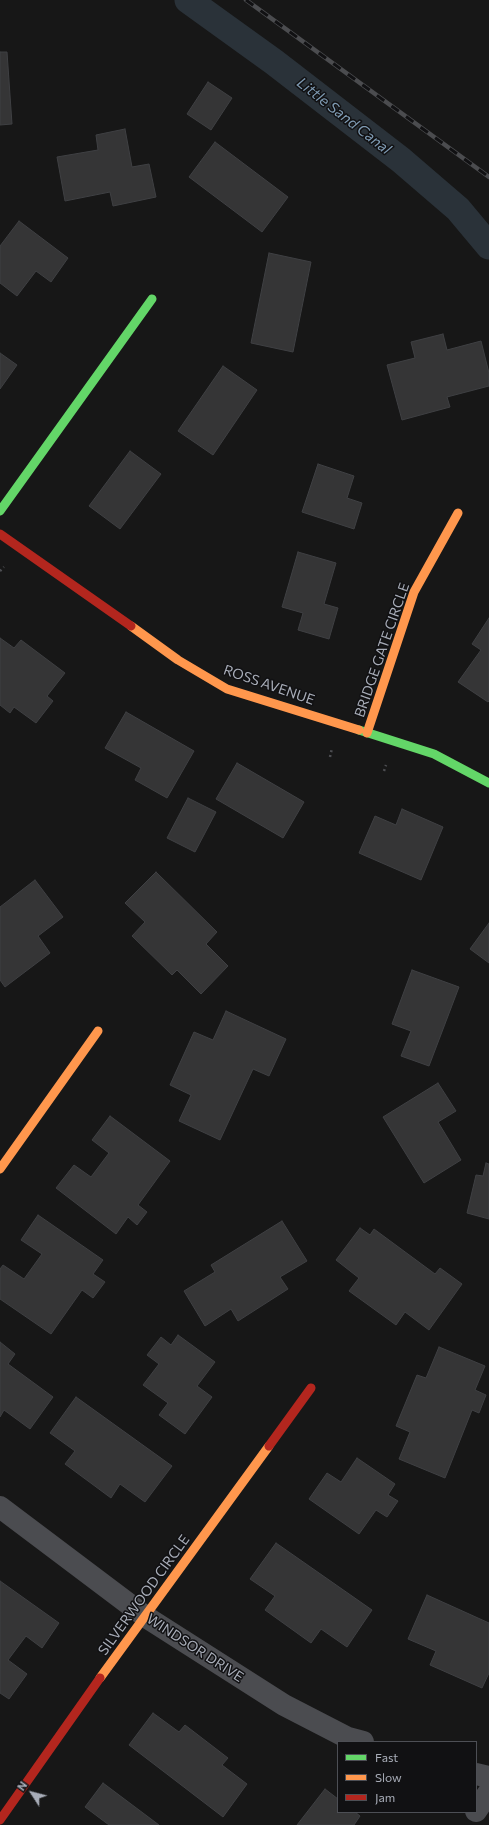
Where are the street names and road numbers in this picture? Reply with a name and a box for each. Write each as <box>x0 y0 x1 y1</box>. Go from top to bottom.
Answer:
street label: BRIDGE GATE CIRCLE <box>351 581 413 719</box>
street label: ROSS AVENUE <box>221 662 317 708</box>
street label: SILVERWOOD CIRCLE <box>95 1532 193 1658</box>
street label: WINDSOR DRIVE <box>143 1610 247 1686</box>

